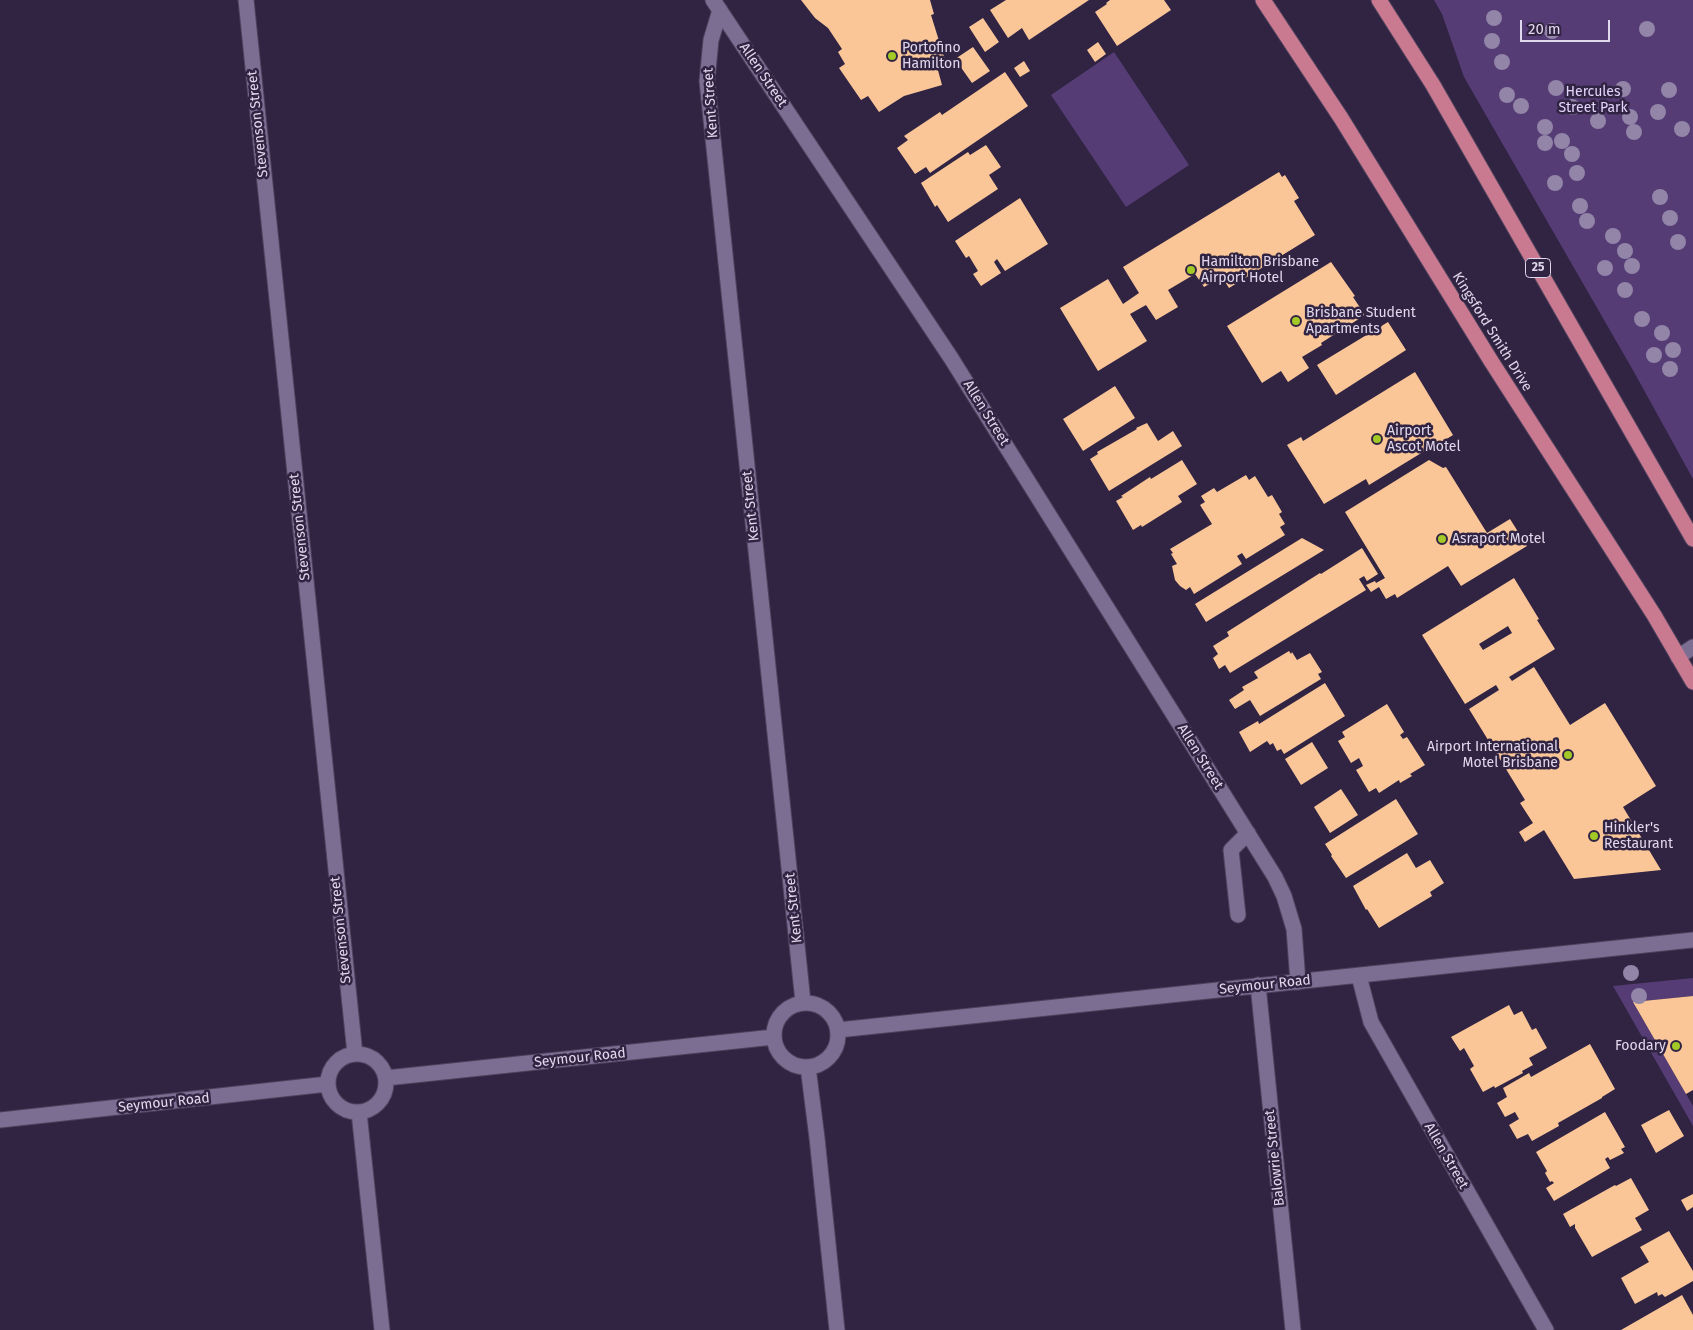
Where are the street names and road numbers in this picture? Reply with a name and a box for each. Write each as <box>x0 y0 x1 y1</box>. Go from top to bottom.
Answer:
street label: Allen Street <box>735 40 791 110</box>
street label: Kent Street <box>700 67 722 139</box>
street label: Stevenson Street <box>244 70 272 178</box>
road number: 25 <box>1526 258 1550 278</box>
street label: Kingsford Smith Drive <box>1449 269 1535 395</box>
street label: Allen Street <box>959 377 1013 449</box>
street label: Kent Street <box>739 470 763 542</box>
street label: Stevenson Street <box>286 473 314 581</box>
street label: Allen Street <box>1173 721 1227 793</box>
street label: Kent Street <box>782 872 806 944</box>
street label: Stevenson Street <box>327 876 355 984</box>
street label: Seymour Road <box>1218 972 1312 998</box>
street label: Seymour Road <box>533 1045 627 1071</box>
street label: Seymour Road <box>117 1090 211 1116</box>
street label: Balowrie Street <box>1262 1109 1288 1207</box>
street label: Allen Street <box>1420 1120 1472 1192</box>

